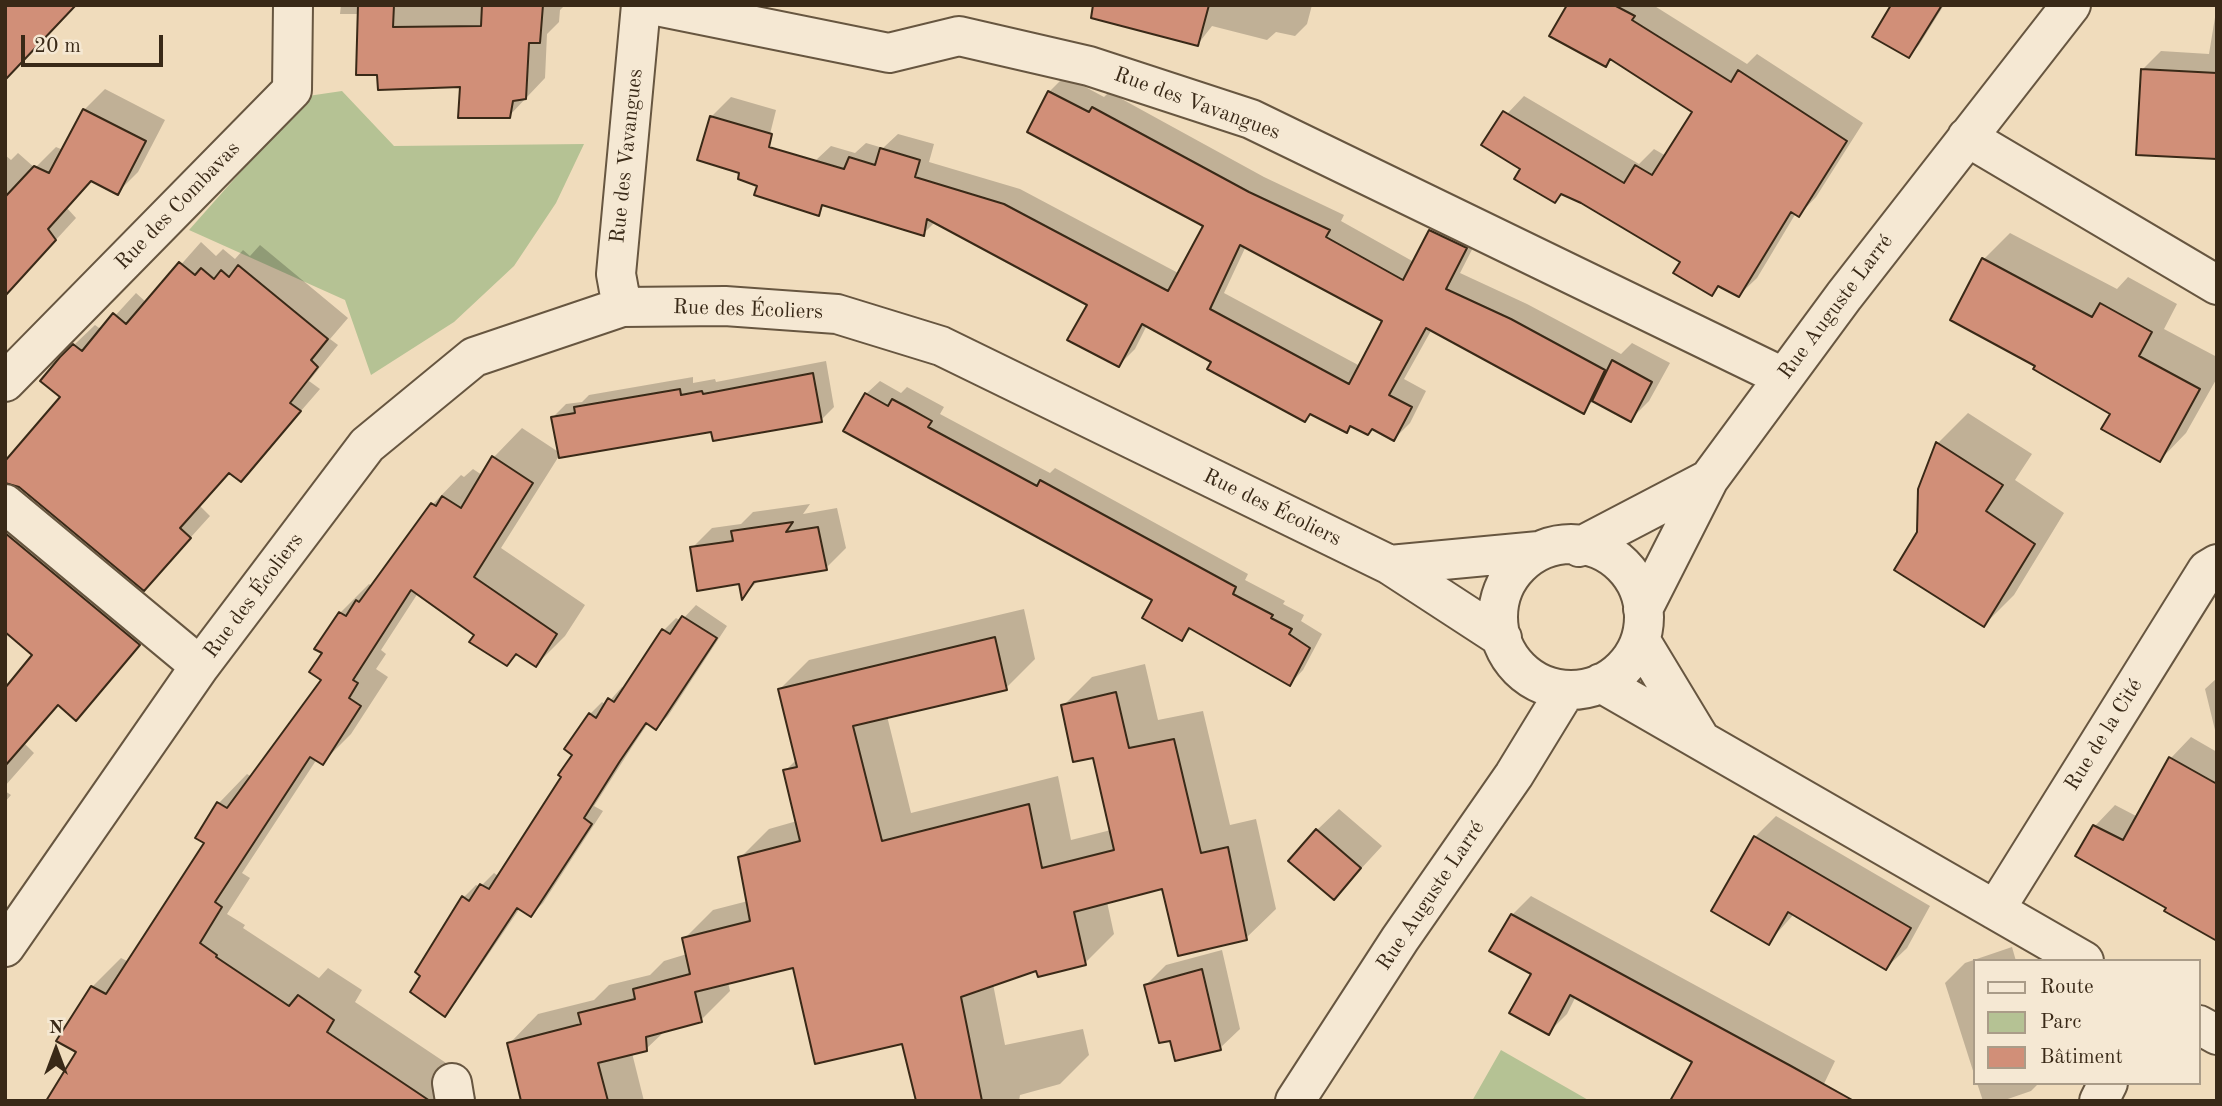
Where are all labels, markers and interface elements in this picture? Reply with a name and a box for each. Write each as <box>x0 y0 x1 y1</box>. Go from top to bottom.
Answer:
scale bar <box>24 21 166 65</box>
text: 20 m <box>34 36 81 57</box>
street label: Rue des Vavangues <box>1110 62 1284 146</box>
street label: Rue des Vavangues <box>605 68 649 244</box>
street label: Rue des Combavas <box>110 136 246 276</box>
street label: Rue Auguste Larré <box>1773 230 1899 384</box>
street label: Rue des Écoliers <box>673 295 823 325</box>
street label: Rue des Écoliers <box>1199 464 1345 552</box>
street label: Rue des Écoliers <box>199 528 309 664</box>
street label: Rue de la Cité <box>2060 674 2148 796</box>
street label: Rue Auguste Larré <box>1372 816 1490 976</box>
legend <box>1974 959 2201 1085</box>
text: Route <box>2040 977 2094 998</box>
text: Parc <box>2040 1012 2082 1033</box>
north arrow <box>21 1015 91 1085</box>
text: N <box>49 1019 63 1038</box>
text: Bâtiment <box>2040 1047 2123 1068</box>

